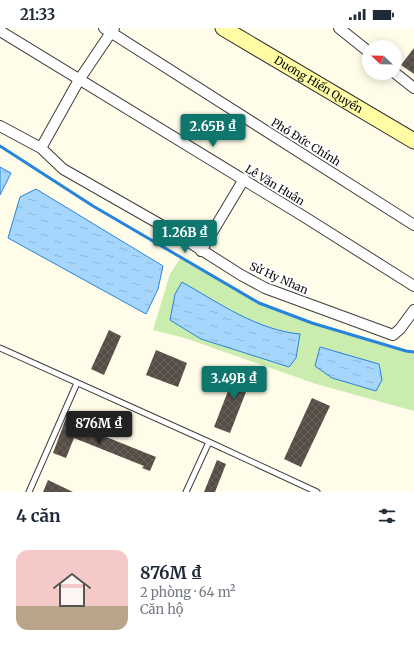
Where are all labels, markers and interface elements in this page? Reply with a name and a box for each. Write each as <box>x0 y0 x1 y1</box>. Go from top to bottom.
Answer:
text: 21:33 <box>20 5 55 24</box>
north arrow <box>362 40 402 80</box>
map controls <box>362 40 402 80</box>
street label: Duơng Hiến Quyền <box>272 53 366 116</box>
pin: 2.65B ₫ <box>176 114 250 148</box>
street label: Phó Đức Chính <box>269 115 344 169</box>
text: 2.65B ₫ <box>190 118 236 135</box>
street label: Lê Văn Huân <box>243 162 308 209</box>
pin: 1.26B ₫ <box>148 220 222 254</box>
text: 1.26B ₫ <box>162 224 208 241</box>
street label: Sử Hy Nhan <box>248 259 311 297</box>
pin: 3.49B ₫ <box>197 366 271 400</box>
text: 3.49B ₫ <box>211 370 257 387</box>
pin: 876M ₫ <box>66 411 132 445</box>
text: 876M ₫ <box>75 415 123 432</box>
text: 4 căn <box>16 505 60 527</box>
icon: filters <box>376 505 398 527</box>
text: 876M ₫ <box>140 562 202 584</box>
icon: home <box>48 566 96 614</box>
text: 2 phòng · 64 m² <box>140 584 236 601</box>
text: Căn hộ <box>140 601 183 618</box>

